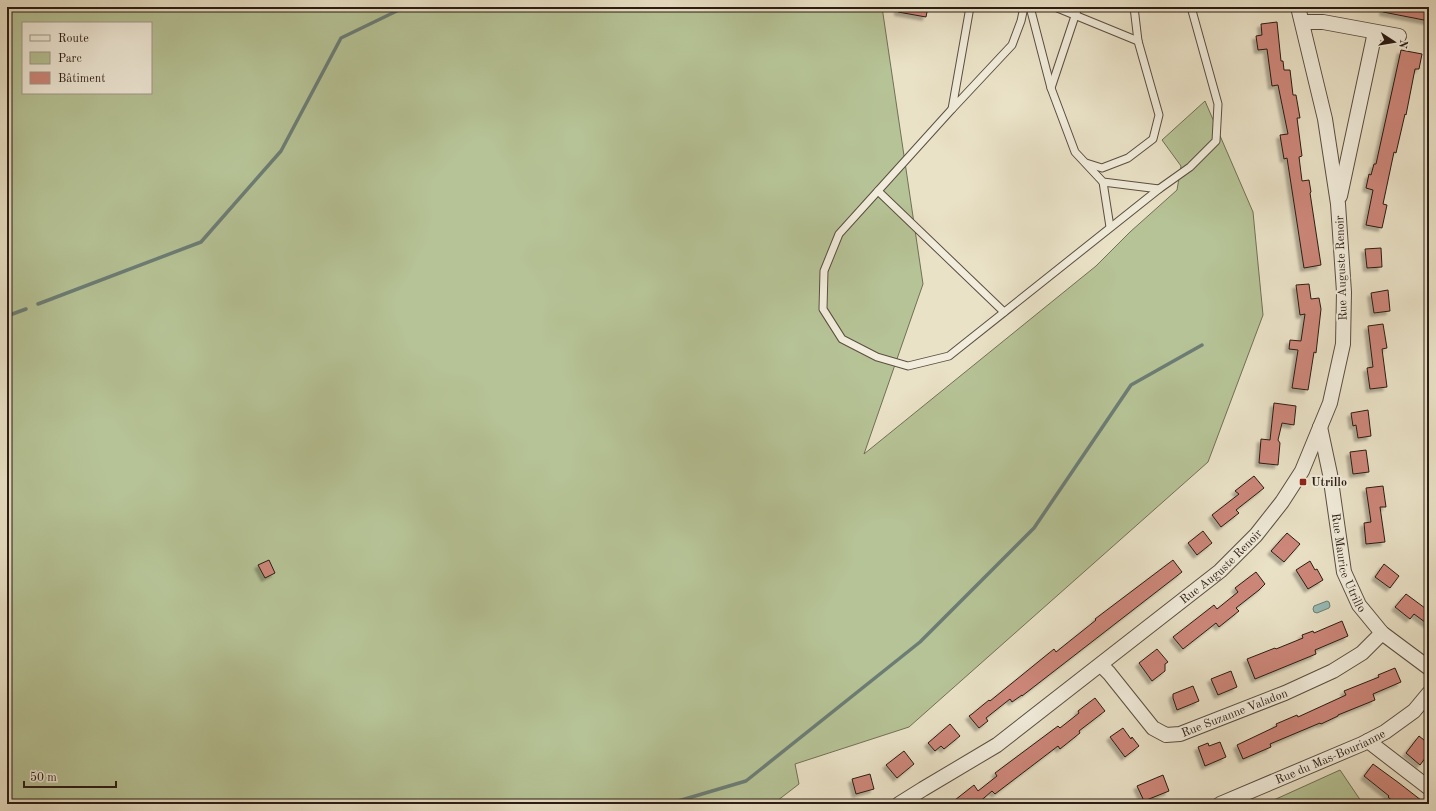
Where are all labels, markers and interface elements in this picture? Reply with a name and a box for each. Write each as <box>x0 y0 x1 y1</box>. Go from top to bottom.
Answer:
legend <box>22 22 152 94</box>
north arrow <box>1374 22 1414 62</box>
text: Route <box>58 33 89 45</box>
text: N <box>1396 39 1409 50</box>
text: Parc <box>58 53 82 65</box>
text: Bâtiment <box>58 73 105 85</box>
street label: Rue Auguste Renoir <box>1334 215 1350 321</box>
marker: Utrillo <box>1298 477 1308 487</box>
place label: Utrillo <box>1311 477 1347 489</box>
street label: Rue Maurice Utrillo <box>1329 512 1367 615</box>
street label: Rue Auguste Renoir <box>1178 527 1265 607</box>
street label: Rue Suzanne Valadon <box>1180 687 1290 740</box>
street label: Rue du Mas-Bourianne <box>1274 728 1388 787</box>
scale bar <box>24 763 116 789</box>
text: 50 m <box>30 771 57 784</box>

